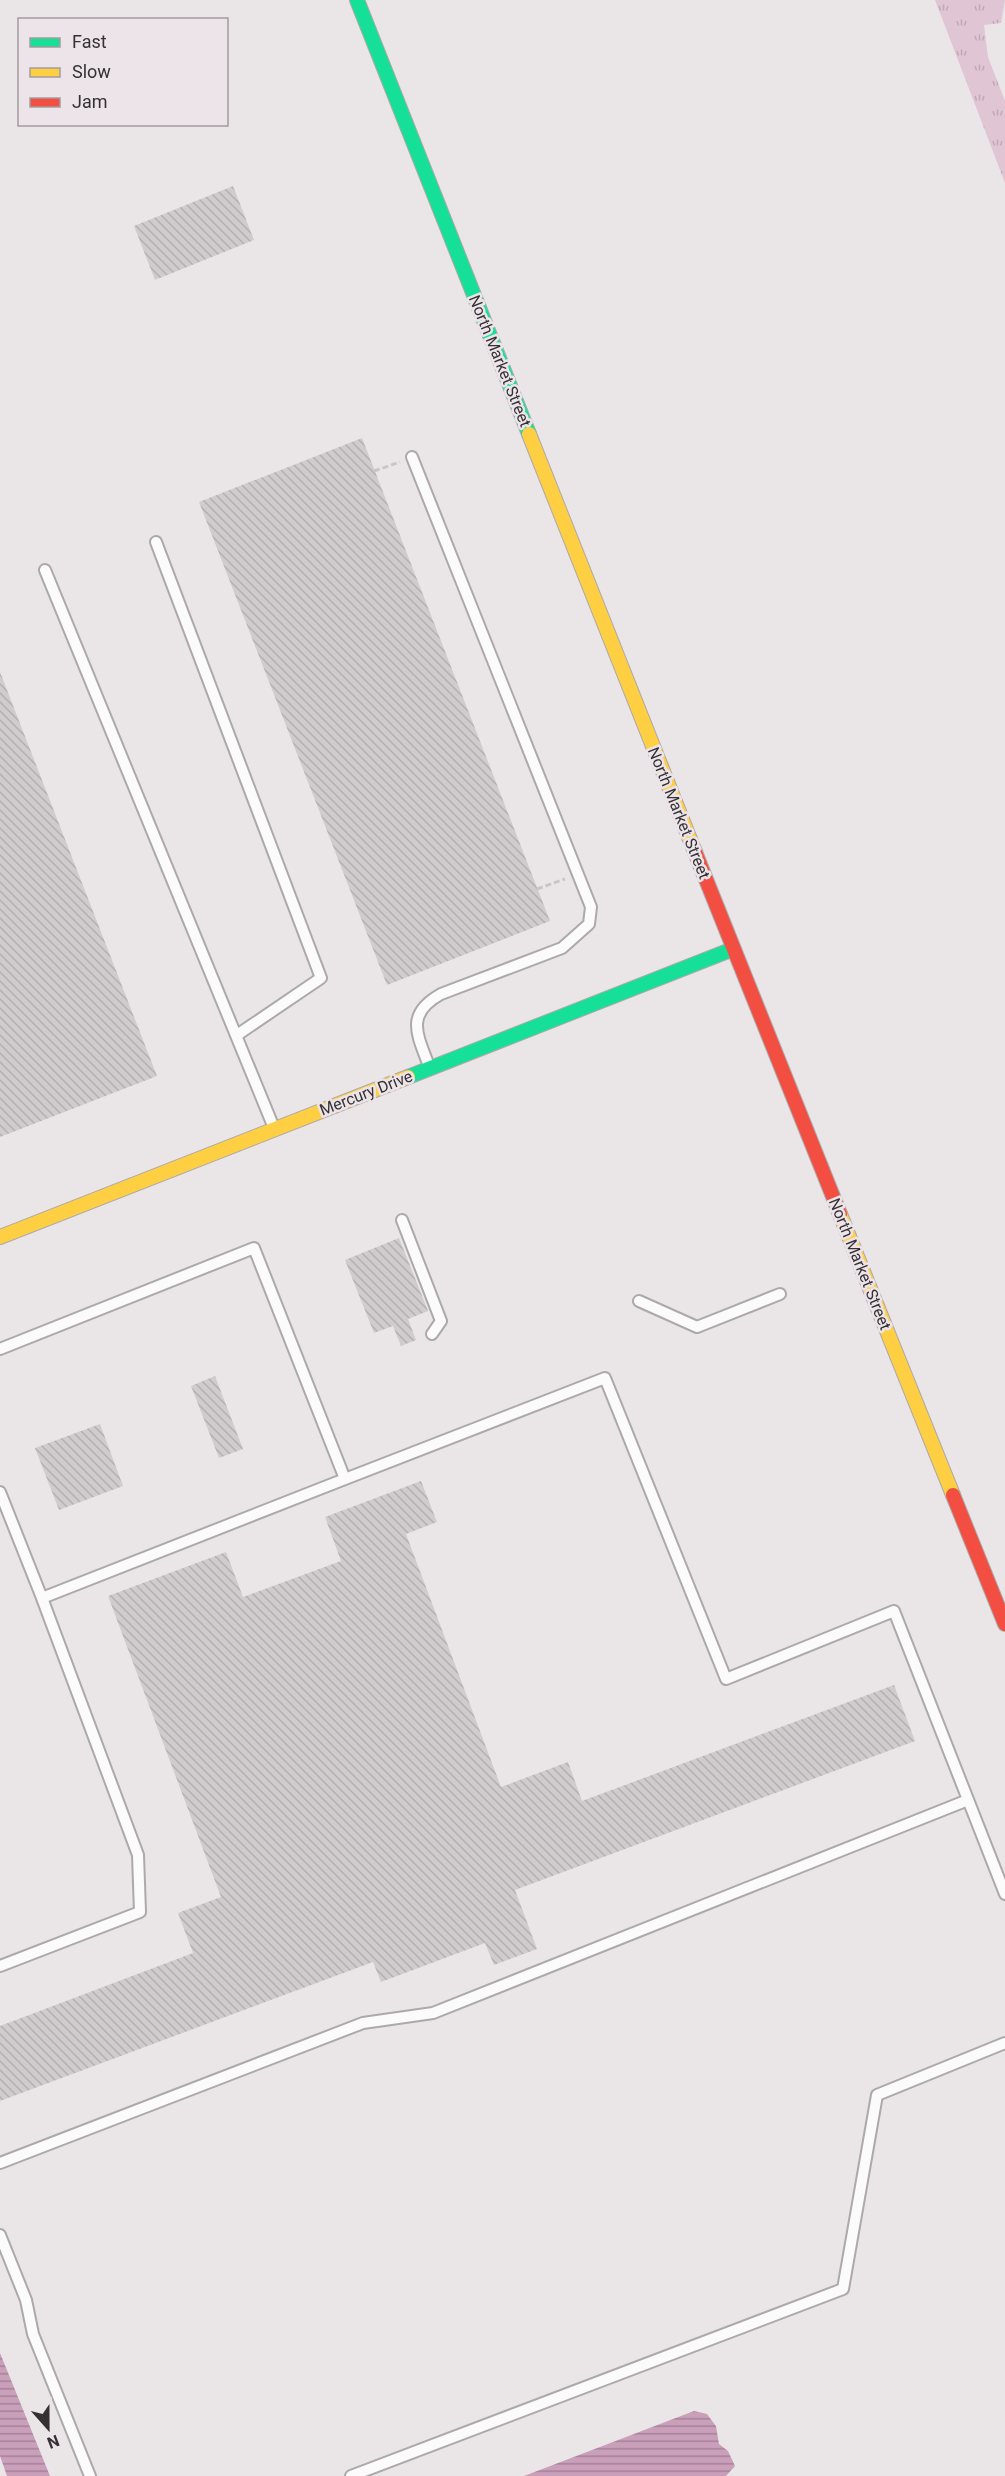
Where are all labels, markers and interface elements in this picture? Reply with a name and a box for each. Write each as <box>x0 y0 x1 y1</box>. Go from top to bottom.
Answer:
legend <box>18 18 228 126</box>
text: Fast <box>72 31 107 52</box>
text: Slow <box>72 61 111 82</box>
text: Jam <box>72 91 108 112</box>
street label: North Market Street <box>465 292 535 430</box>
street label: North Market Street <box>644 744 714 882</box>
street label: Mercury Drive <box>317 1067 415 1119</box>
street label: North Market Street <box>825 1195 895 1333</box>
north arrow <box>18 2398 78 2458</box>
text: N <box>45 2431 62 2452</box>

